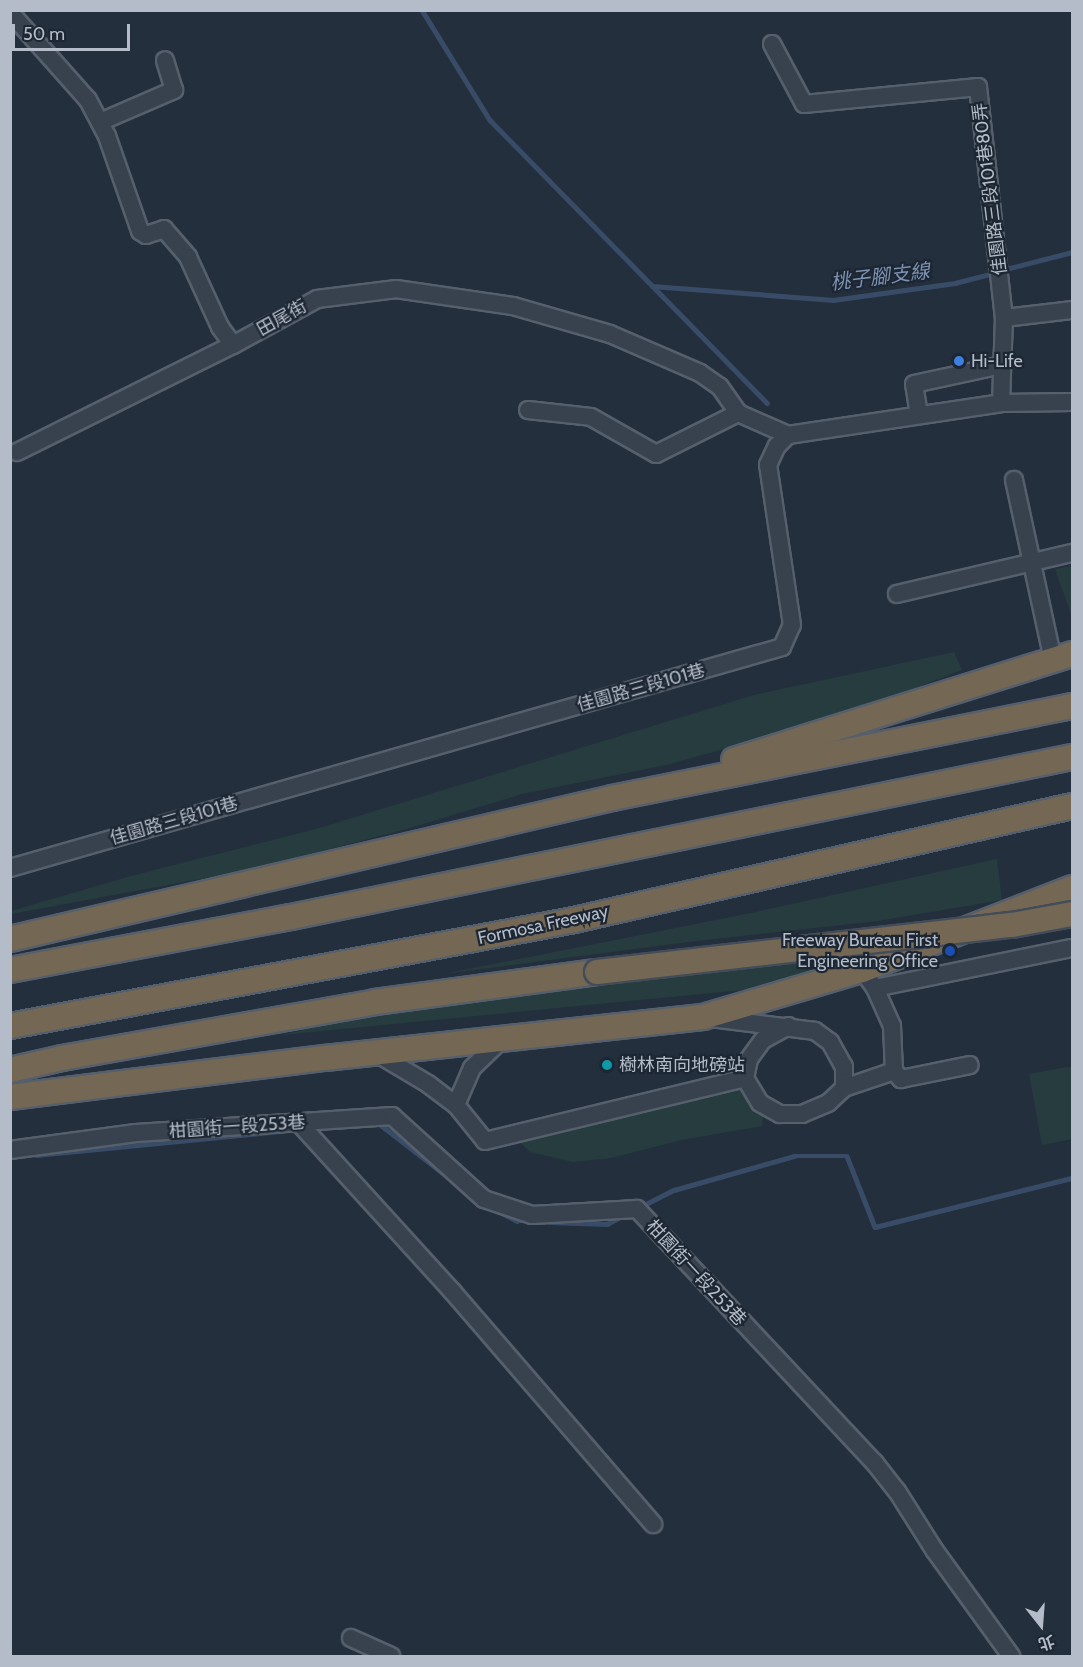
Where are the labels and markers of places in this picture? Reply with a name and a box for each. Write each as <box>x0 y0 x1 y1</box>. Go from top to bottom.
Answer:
place label: Hi-Life <box>971 350 1023 372</box>
marker: Hi-Life <box>952 354 966 368</box>
place label: Freeway Bureau First Engineering Office <box>782 930 938 972</box>
marker: Freeway Bureau First Engineering Office <box>943 944 957 958</box>
place label: 樹林南向地磅站 <box>619 1054 745 1076</box>
marker: 樹林南向地磅站 <box>600 1058 614 1072</box>

